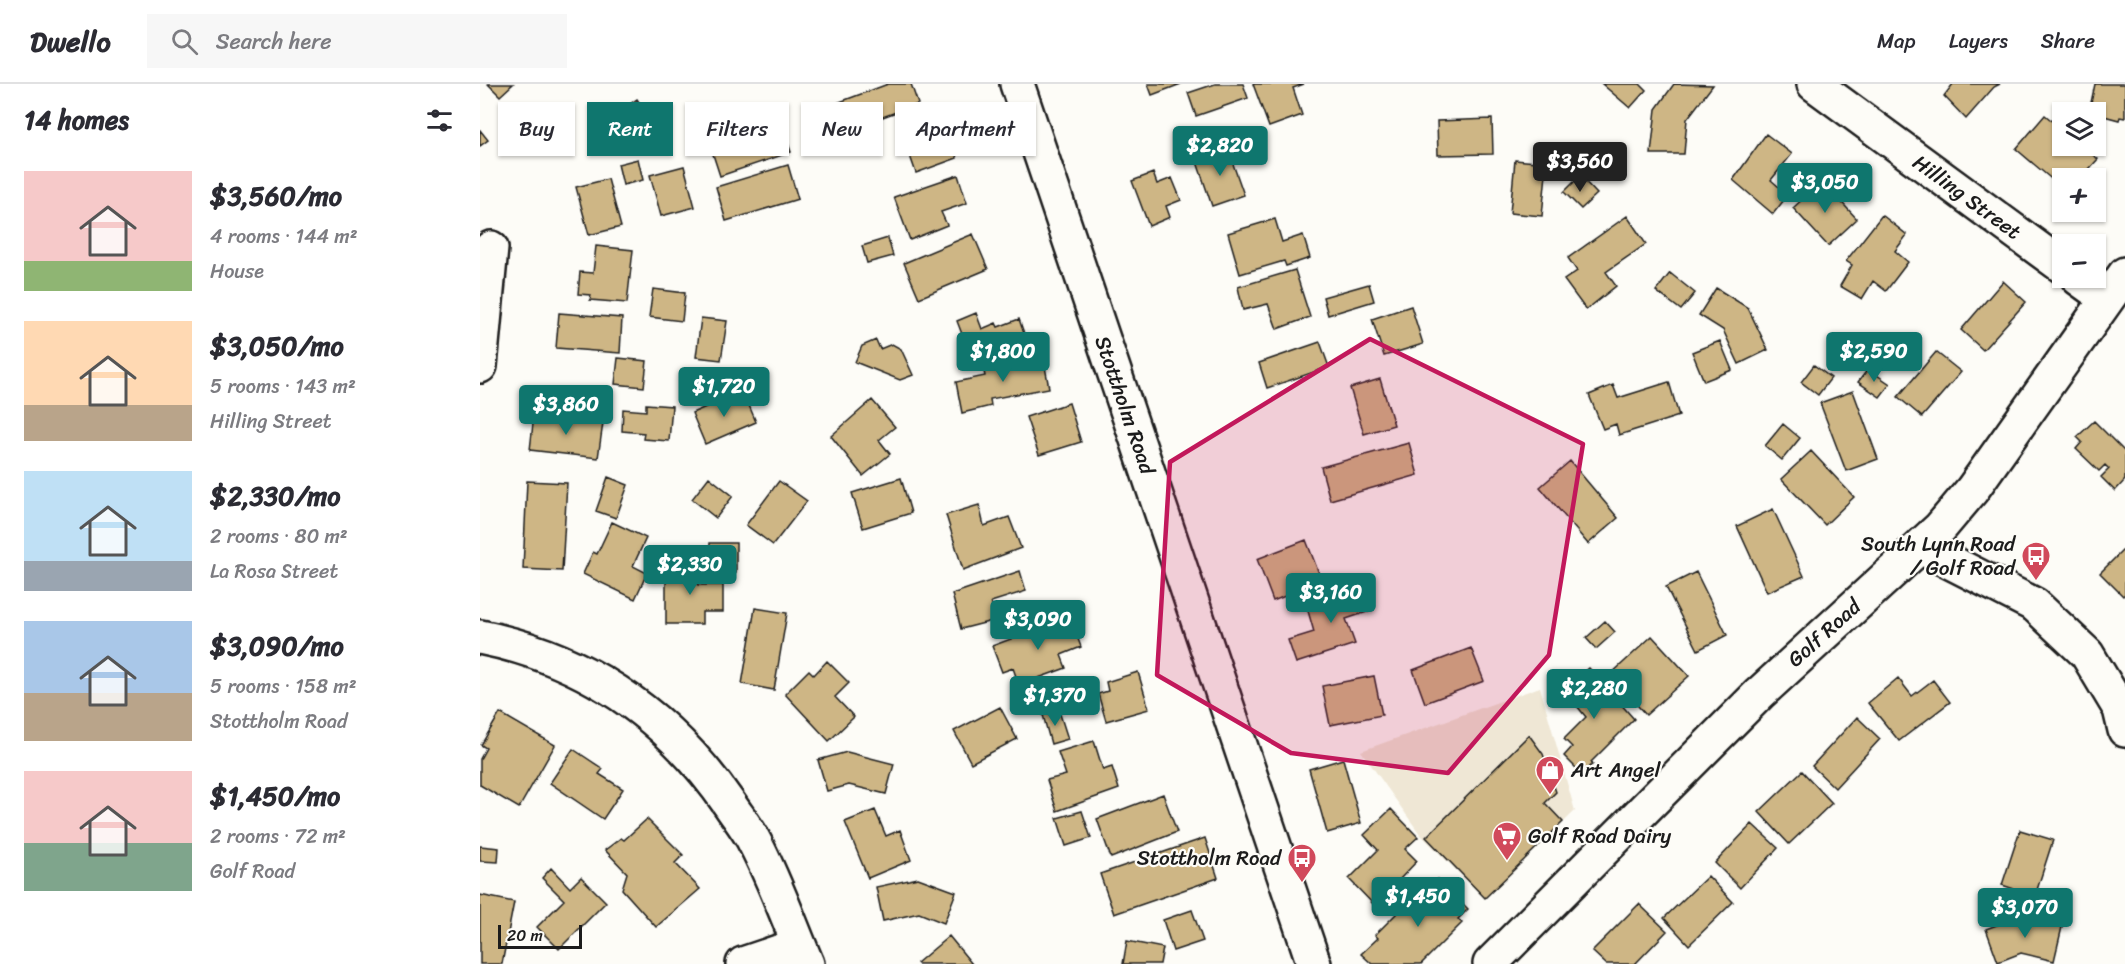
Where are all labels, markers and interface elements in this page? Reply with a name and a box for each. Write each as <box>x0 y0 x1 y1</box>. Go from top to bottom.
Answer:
search box <box>147 14 567 68</box>
text: Dwello <box>30 17 111 66</box>
text: Search here <box>216 22 332 61</box>
text: Map <box>1877 22 1916 60</box>
text: Layers <box>1949 22 2008 60</box>
text: Share <box>2041 22 2095 60</box>
icon: search <box>168 25 201 58</box>
text: 14 homes <box>24 97 129 143</box>
chip: Buy <box>498 102 575 156</box>
chip: Rent <box>587 102 673 156</box>
chip: Filters <box>685 102 789 156</box>
chip: New <box>801 102 883 156</box>
chip: Apartment <box>895 102 1036 156</box>
map controls <box>2052 102 2106 288</box>
button: layers <box>2052 102 2106 156</box>
icon: filters <box>423 104 456 137</box>
pin: $2,820 <box>1171 126 1269 177</box>
text: $2,820 <box>1187 128 1253 163</box>
pin: $3,560 <box>1531 142 1629 193</box>
text: $3,560 <box>1547 144 1613 179</box>
street label: Hilling Street <box>1904 144 2030 250</box>
pin: $3,050 <box>1776 163 1874 214</box>
text: $3,050 <box>1791 165 1859 200</box>
button: + <box>2052 168 2106 222</box>
text: $3,560/mo <box>210 173 342 219</box>
icon: home <box>72 195 144 267</box>
text: 4 rooms · 144 m² <box>210 219 358 254</box>
button: − <box>2052 234 2106 288</box>
text: House <box>210 254 264 289</box>
text: $3,050/mo <box>210 323 344 369</box>
street label: Stottholm Road <box>1084 331 1167 481</box>
pin: $1,800 <box>954 332 1052 383</box>
pin: $2,590 <box>1825 332 1923 383</box>
text: $1,800 <box>971 334 1035 369</box>
text: $2,590 <box>1840 334 1908 369</box>
icon: home <box>72 345 144 417</box>
pin: $1,720 <box>675 367 773 418</box>
text: 5 rooms · 143 m² <box>210 369 356 404</box>
text: $1,720 <box>692 369 756 404</box>
pin: $3,860 <box>517 385 615 436</box>
text: $3,860 <box>533 387 599 422</box>
text: Hilling Street <box>210 404 332 439</box>
text: $2,330/mo <box>210 473 341 519</box>
icon: home <box>72 495 144 567</box>
text: 2 rooms · 80 m² <box>210 519 348 554</box>
place label: South Lynn Road / Golf Road <box>1861 525 2017 587</box>
bus stop icon: South Lynn Road / Golf Road <box>2020 540 2052 582</box>
pin: $2,330 <box>641 545 739 596</box>
text: $2,330 <box>658 547 722 582</box>
text: La Rosa Street <box>210 554 338 589</box>
pin: $3,160 <box>1282 573 1380 624</box>
text: $3,160 <box>1300 575 1362 610</box>
street label: Golf Road <box>1778 588 1871 677</box>
pin: $3,090 <box>989 600 1087 651</box>
text: $3,090 <box>1004 602 1072 637</box>
text: $3,090/mo <box>210 623 344 669</box>
icon: home <box>72 645 144 717</box>
text: 5 rooms · 158 m² <box>210 669 357 704</box>
pin: $2,280 <box>1545 669 1643 720</box>
text: $2,280 <box>1561 671 1627 706</box>
pin: $1,370 <box>1006 676 1104 727</box>
text: $1,370 <box>1024 678 1086 713</box>
text: Stottholm Road <box>210 704 348 739</box>
place label: Art Angel <box>1570 751 1661 789</box>
shop icon: Art Angel <box>1534 754 1566 796</box>
text: $1,450/mo <box>210 773 340 819</box>
icon: home <box>72 795 144 867</box>
place label: Golf Road Dairy <box>1528 817 1671 855</box>
text: 2 rooms · 72 m² <box>210 819 346 854</box>
supermarket icon: Golf Road Dairy <box>1491 820 1523 862</box>
place label: Stottholm Road <box>1137 839 1283 877</box>
bus stop icon: Stottholm Road <box>1286 842 1318 884</box>
text: Golf Road <box>210 854 295 889</box>
pin: $1,450 <box>1369 877 1467 928</box>
text: $1,450 <box>1386 879 1450 914</box>
pin: $3,070 <box>1976 888 2074 939</box>
text: $3,070 <box>1992 890 2058 925</box>
text: 20 m <box>507 921 543 950</box>
scale bar <box>498 922 582 950</box>

